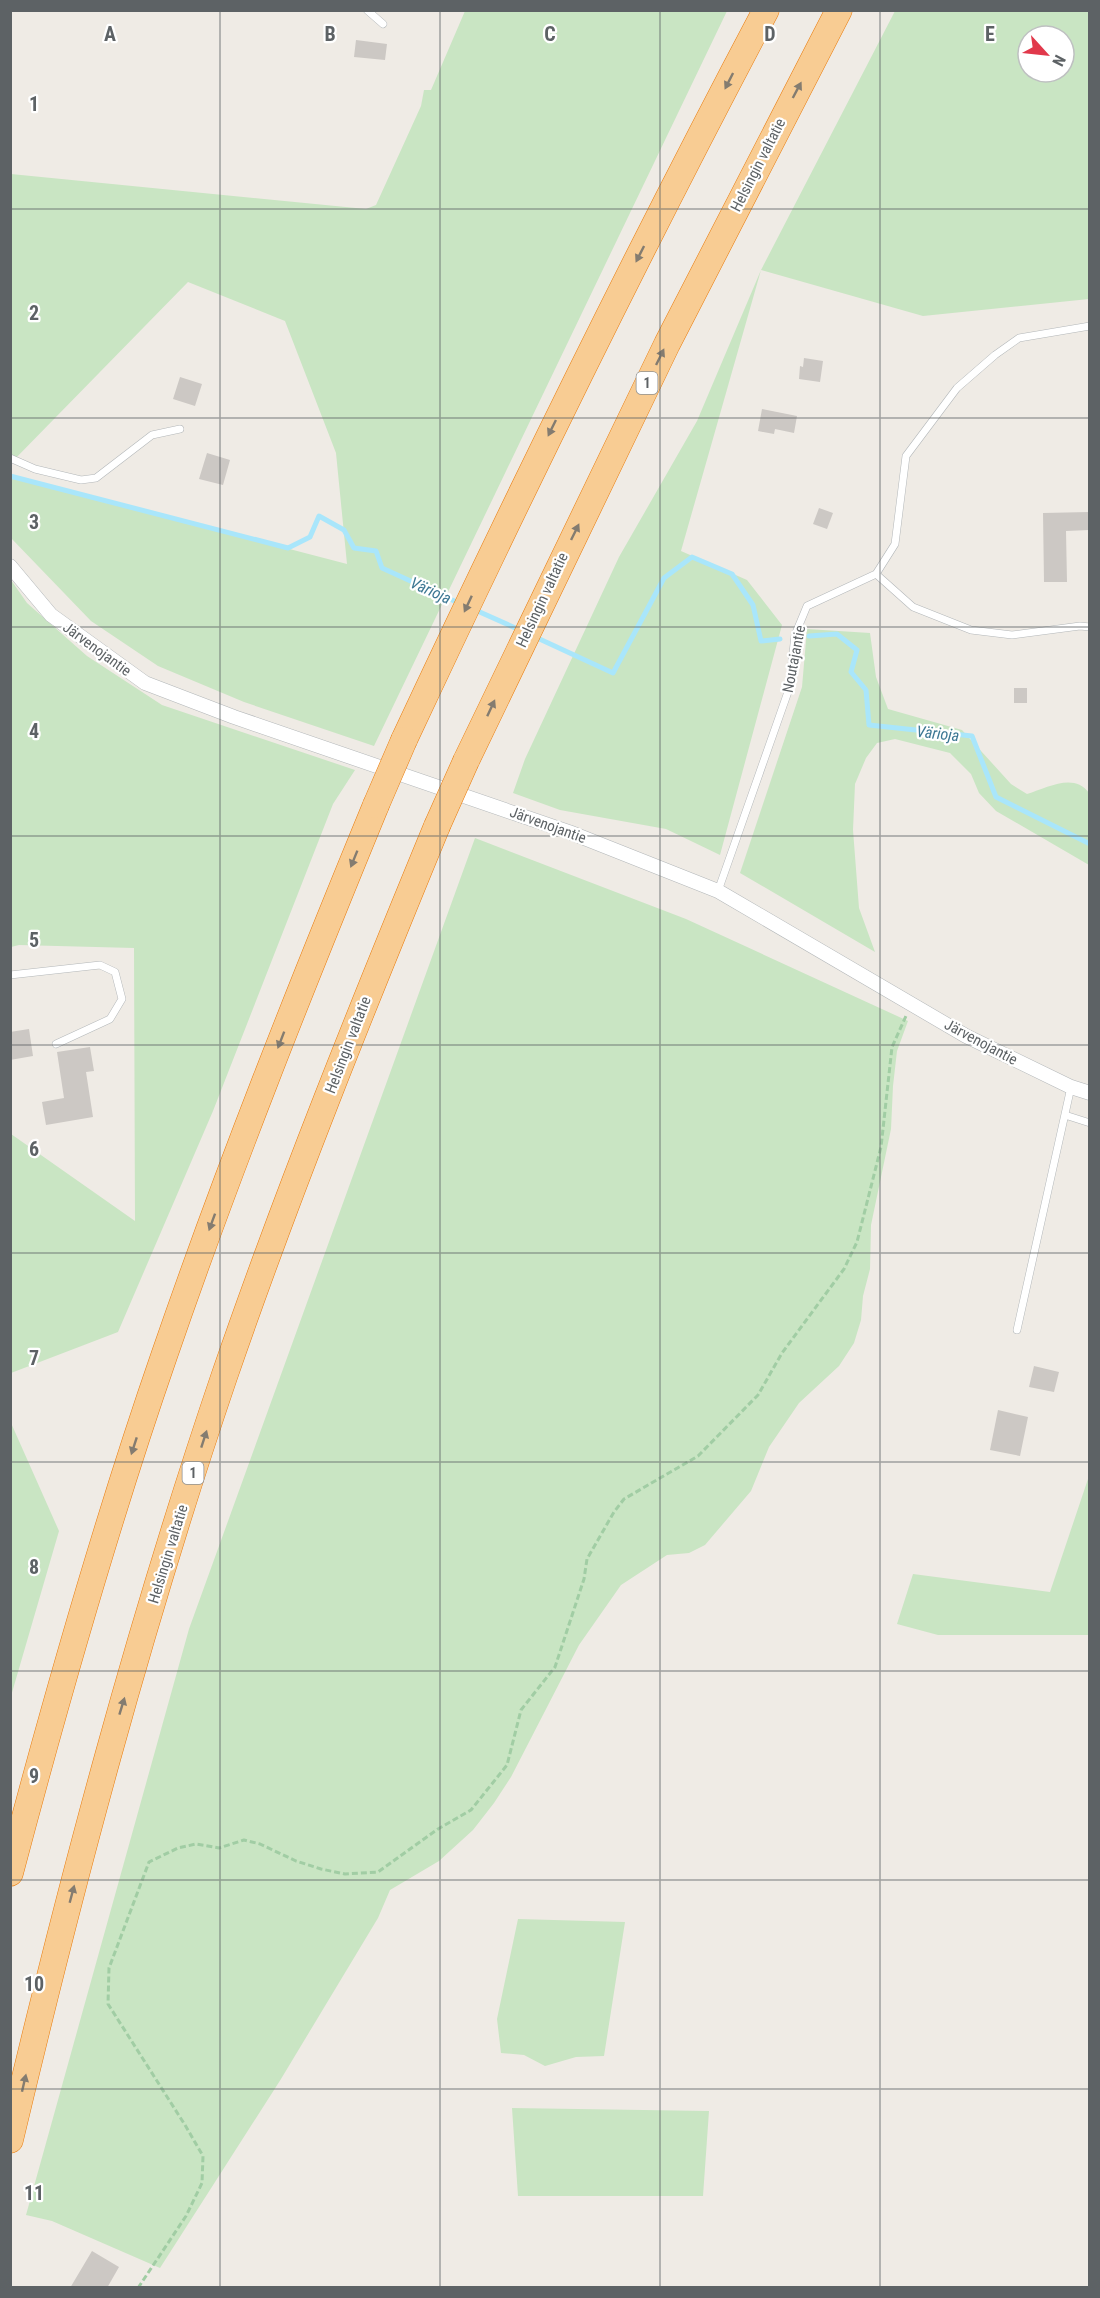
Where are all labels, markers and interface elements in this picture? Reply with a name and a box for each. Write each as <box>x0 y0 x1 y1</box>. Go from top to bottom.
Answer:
text: A <box>104 22 116 46</box>
text: B <box>324 22 336 46</box>
text: C <box>544 22 556 46</box>
text: D <box>764 22 776 46</box>
text: E <box>985 22 995 46</box>
north arrow <box>1016 24 1076 84</box>
text: N <box>1048 52 1070 69</box>
one-way arrow <box>724 72 734 89</box>
one-way arrow <box>792 81 802 98</box>
text: 1 <box>29 92 39 116</box>
street label: Helsingin valtatie <box>727 115 789 215</box>
one-way arrow <box>635 246 645 263</box>
text: 2 <box>29 301 39 325</box>
one-way arrow <box>656 348 665 365</box>
road number: 1 <box>636 372 658 394</box>
one-way arrow <box>548 420 557 437</box>
text: 3 <box>29 510 39 534</box>
one-way arrow <box>570 523 579 540</box>
street label: Helsingin valtatie <box>512 550 572 650</box>
water label: Värioja <box>407 573 454 608</box>
one-way arrow <box>462 595 472 613</box>
street label: Järvenojantie <box>59 618 135 680</box>
street label: Noutajantie <box>779 624 809 694</box>
one-way arrow <box>486 699 495 716</box>
text: 4 <box>29 719 39 743</box>
water label: Värioja <box>916 722 960 745</box>
street label: Järvenojantie <box>507 803 589 847</box>
one-way arrow <box>349 850 358 868</box>
text: 5 <box>29 928 39 952</box>
street label: Helsingin valtatie <box>321 994 375 1096</box>
street label: Järvenojantie <box>941 1015 1021 1069</box>
one-way arrow <box>276 1031 285 1049</box>
text: 6 <box>29 1137 39 1161</box>
one-way arrow <box>207 1213 217 1231</box>
text: 7 <box>29 1346 39 1370</box>
one-way arrow <box>200 1430 209 1448</box>
one-way arrow <box>129 1437 139 1455</box>
road number: 1 <box>182 1462 204 1484</box>
street label: Helsingin valtatie <box>144 1502 192 1606</box>
text: 8 <box>29 1555 39 1579</box>
one-way arrow <box>118 1696 127 1714</box>
text: 9 <box>29 1764 39 1788</box>
one-way arrow <box>67 1885 77 1903</box>
text: 10 <box>24 1972 44 1996</box>
one-way arrow <box>20 2073 29 2092</box>
text: 11 <box>24 2181 44 2205</box>

